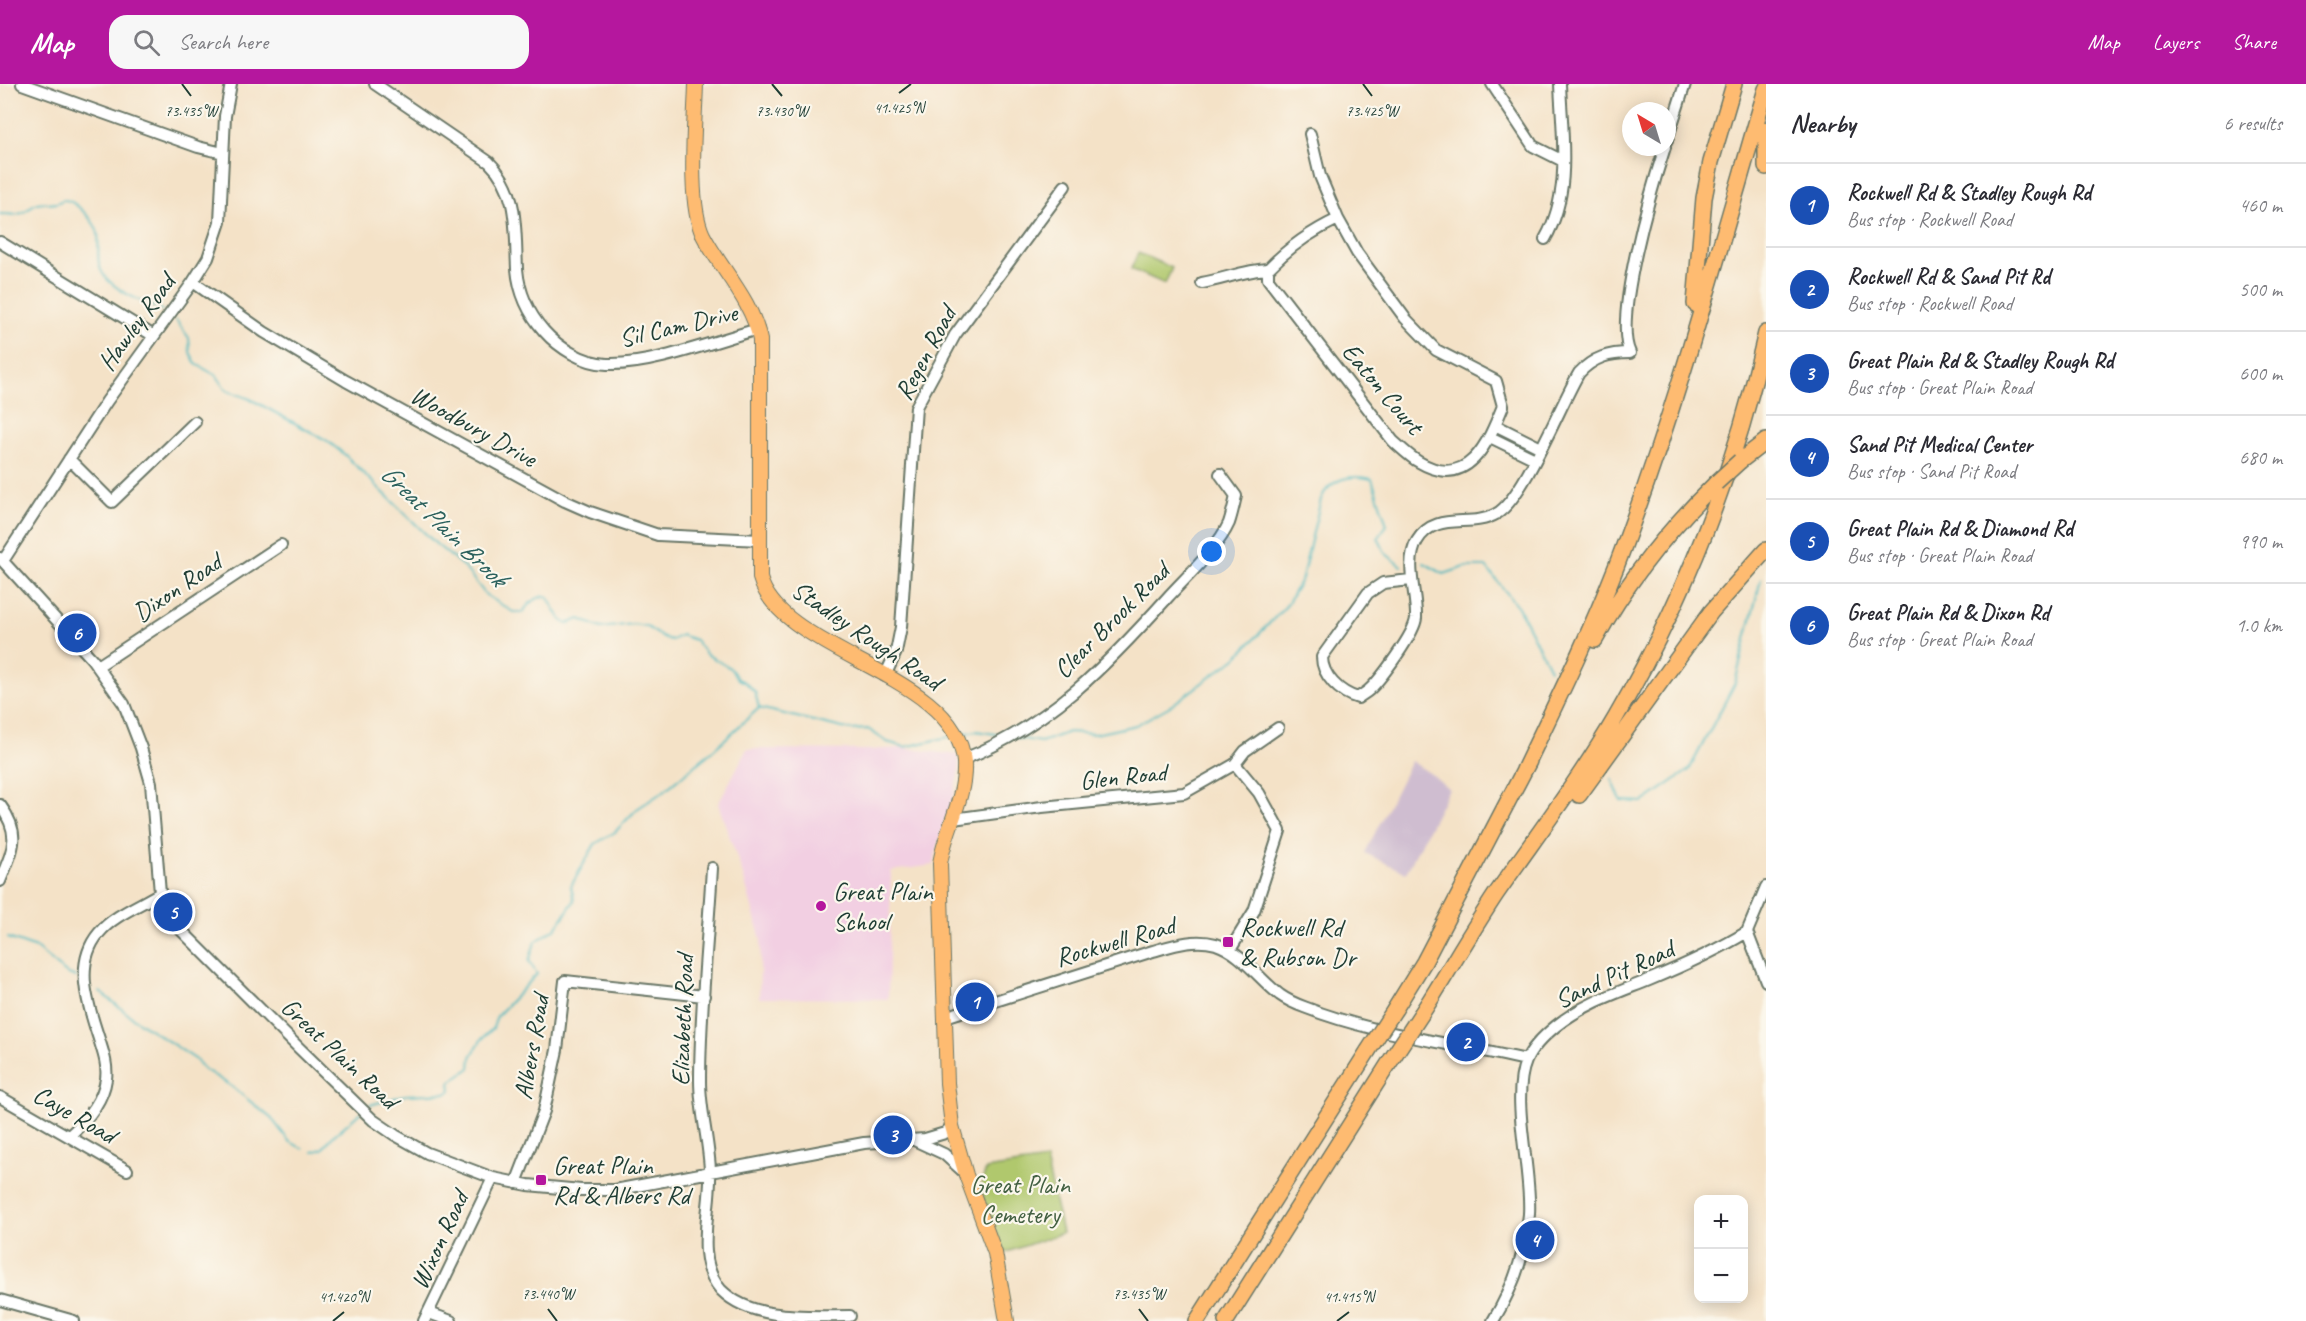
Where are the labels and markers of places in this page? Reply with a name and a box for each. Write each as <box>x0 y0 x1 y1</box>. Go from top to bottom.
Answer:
pin: 6 <box>58 610 97 656</box>
place label: Great Plain School <box>833 875 934 938</box>
pin: 5 <box>154 890 192 934</box>
marker: Great Plain School <box>814 899 828 913</box>
place label: Rockwell Rd & Rubson Dr <box>1240 911 1358 974</box>
marker: Rockwell Rd & Rubson Dr <box>1221 935 1235 949</box>
pin: 1 <box>956 980 994 1024</box>
pin: 2 <box>1446 1020 1486 1064</box>
pin: 3 <box>874 1112 912 1158</box>
place label: Great Plain Rd & Albers Rd <box>553 1149 694 1212</box>
marker: Great Plain Rd & Albers Rd <box>534 1173 548 1187</box>
pin: 4 <box>1516 1218 1555 1262</box>

